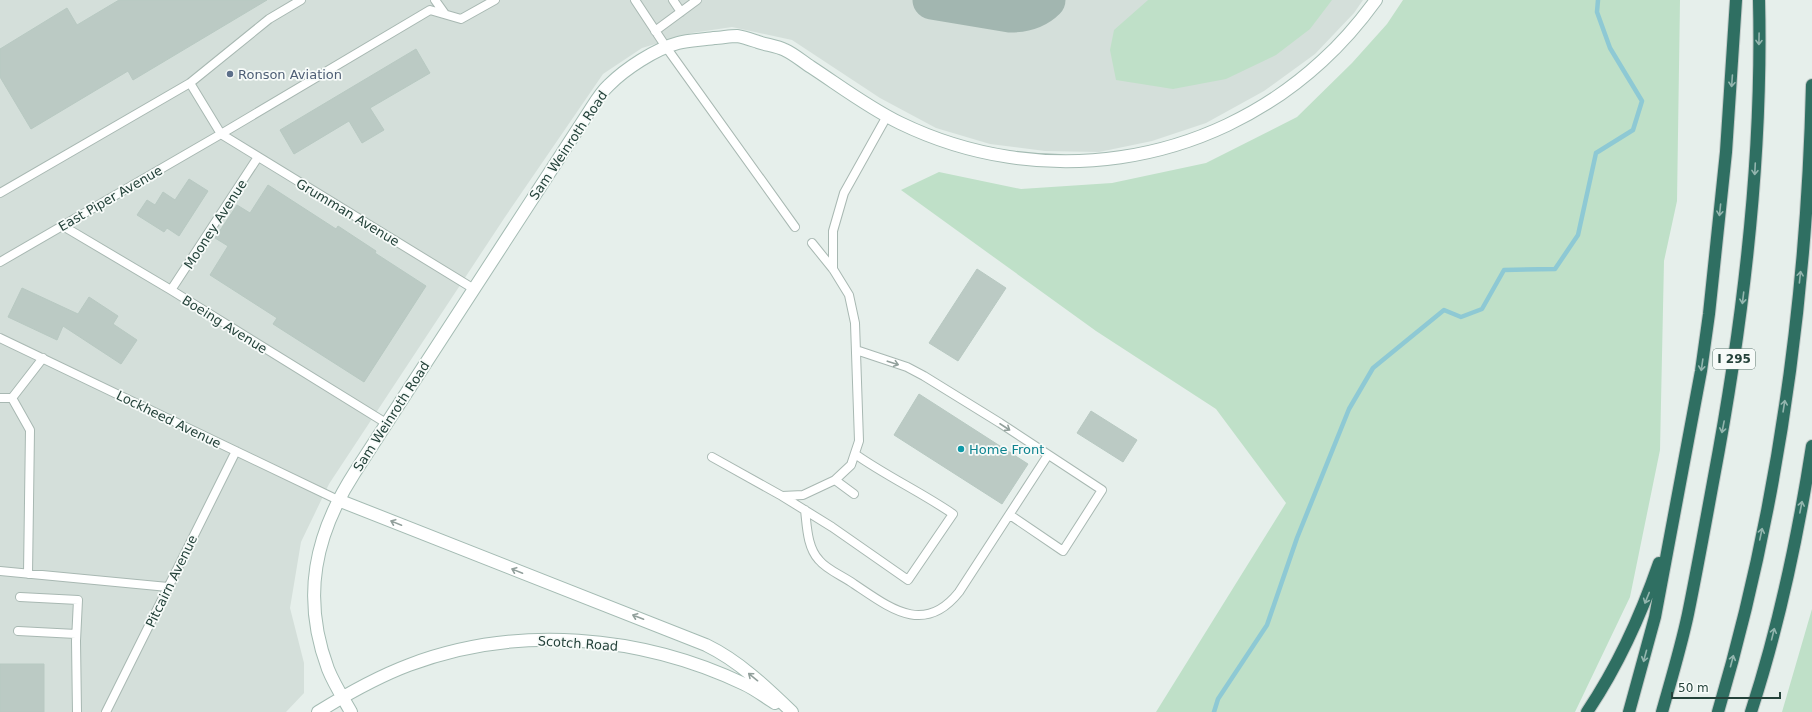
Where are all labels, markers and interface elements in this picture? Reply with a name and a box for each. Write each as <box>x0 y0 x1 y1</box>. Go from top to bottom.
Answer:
one-way arrow <box>1755 32 1763 45</box>
place label: Ronson Aviation <box>238 67 342 82</box>
marker: Ronson Aviation <box>225 69 235 79</box>
one-way arrow <box>1728 74 1735 87</box>
street label: Sam Weinroth Road <box>526 88 610 203</box>
one-way arrow <box>1751 162 1758 175</box>
street label: East Piper Avenue <box>56 163 165 234</box>
street label: Grumman Avenue <box>293 176 402 249</box>
street label: Mooney Avenue <box>181 177 250 272</box>
one-way arrow <box>1717 203 1724 216</box>
one-way arrow <box>1796 271 1803 284</box>
one-way arrow <box>1739 291 1746 304</box>
street label: Boeing Avenue <box>179 292 270 357</box>
road number: I 295 <box>1713 349 1755 369</box>
street label: Sam Weinroth Road <box>350 358 433 474</box>
one-way arrow <box>1698 358 1706 371</box>
one-way arrow <box>886 360 899 367</box>
street label: Lockheed Avenue <box>114 388 224 451</box>
one-way arrow <box>1780 400 1788 413</box>
one-way arrow <box>1719 420 1727 433</box>
one-way arrow <box>999 423 1010 431</box>
place label: Home Front <box>969 442 1044 457</box>
marker: Home Front <box>956 444 966 454</box>
one-way arrow <box>1798 501 1806 514</box>
one-way arrow <box>391 519 403 526</box>
one-way arrow <box>1758 528 1766 541</box>
street label: Pitcairn Avenue <box>143 533 200 630</box>
one-way arrow <box>511 567 523 574</box>
one-way arrow <box>1642 592 1650 604</box>
one-way arrow <box>633 613 645 621</box>
one-way arrow <box>1770 628 1778 641</box>
street label: Scotch Road <box>537 633 619 654</box>
one-way arrow <box>1641 649 1648 662</box>
one-way arrow <box>1729 655 1736 668</box>
one-way arrow <box>747 672 758 681</box>
scale bar <box>1672 674 1780 700</box>
text: 50 m <box>1678 681 1709 695</box>

